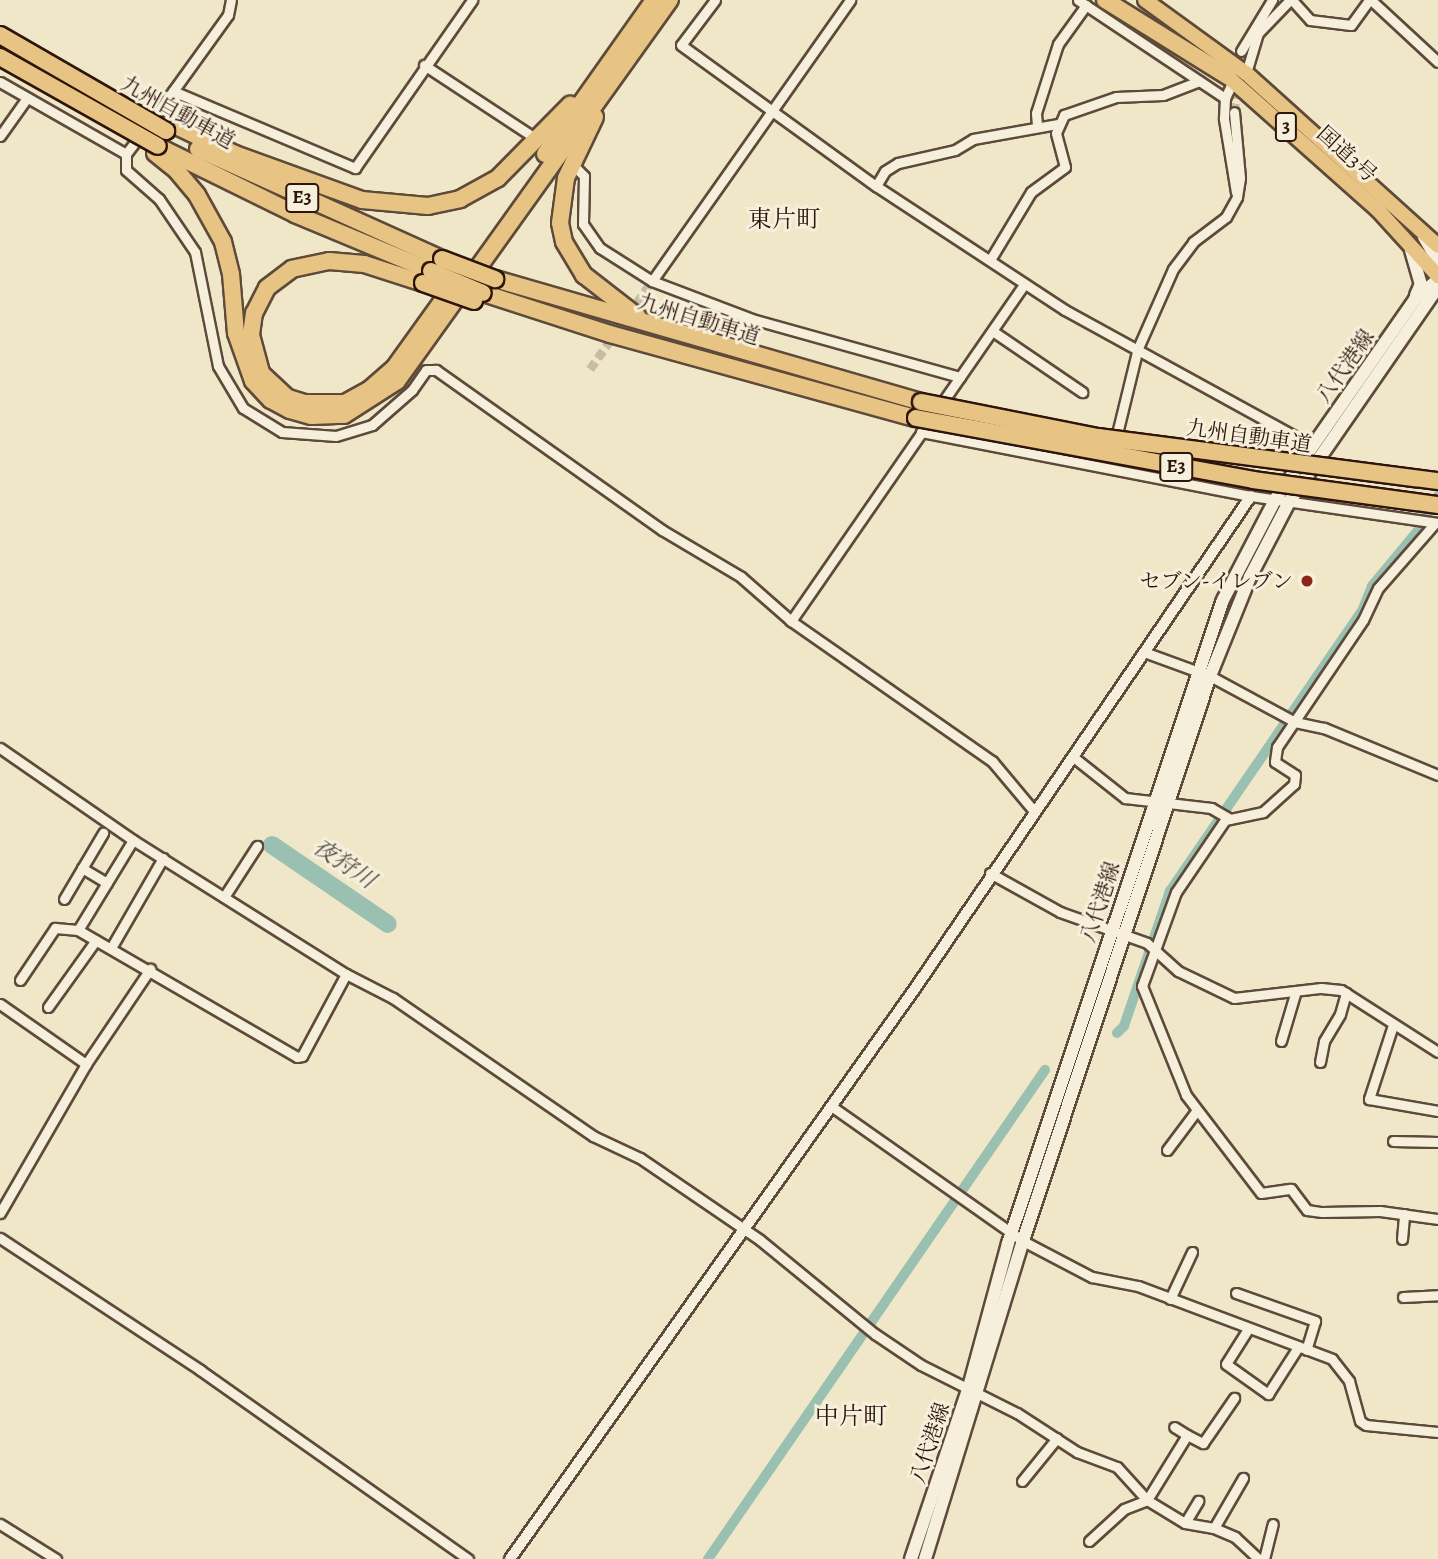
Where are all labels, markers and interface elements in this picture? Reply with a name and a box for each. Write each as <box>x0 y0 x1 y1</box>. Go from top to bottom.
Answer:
street label: 九州自動車道 <box>117 70 239 154</box>
road number: 3 <box>1274 111 1298 142</box>
street label: 国道3号 <box>1312 121 1382 187</box>
road number: E3 <box>284 182 320 214</box>
district label: 東片町 <box>748 206 820 234</box>
street label: 九州自動車道 <box>635 289 763 349</box>
street label: 八代港線 <box>1311 324 1379 408</box>
street label: 九州自動車道 <box>1185 415 1313 457</box>
road number: E3 <box>1158 452 1194 482</box>
place label: セブン-イレブン <box>1138 568 1293 594</box>
marker: セブン-イレブン <box>1299 573 1315 589</box>
water label: 夜狩川 <box>308 833 380 895</box>
street label: 八代港線 <box>1075 858 1125 946</box>
street label: 八代港線 <box>905 1399 955 1487</box>
district label: 中片町 <box>815 1403 887 1431</box>

